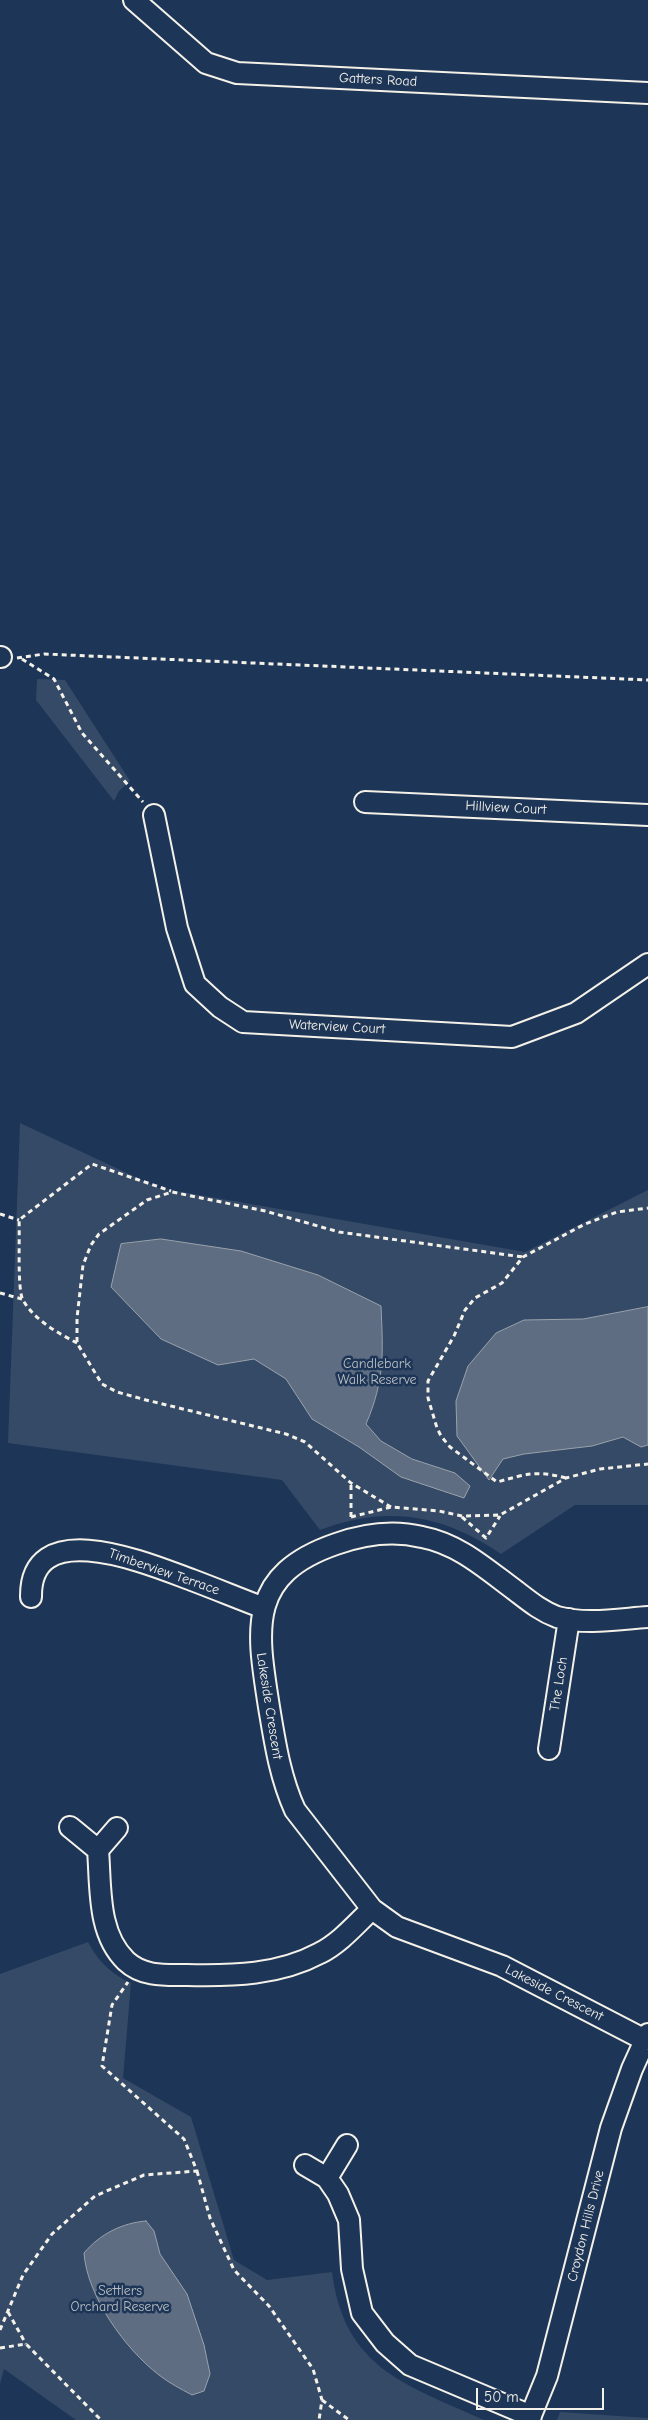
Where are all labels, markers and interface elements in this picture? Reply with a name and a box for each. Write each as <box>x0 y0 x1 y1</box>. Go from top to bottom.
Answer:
street label: Gatters Road <box>339 70 417 90</box>
street label: Hillview Court <box>465 797 547 819</box>
street label: Waterview Court <box>288 1016 386 1038</box>
park label: Candlebark Walk Reserve <box>337 1356 417 1388</box>
street label: Timberview Terrace <box>106 1545 222 1599</box>
street label: Lakeside Crescent <box>252 1651 286 1761</box>
street label: The Loch <box>546 1656 572 1712</box>
street label: Lakeside Crescent <box>502 1961 606 2025</box>
street label: Croydon Hills Drive <box>564 2168 608 2284</box>
park label: Settlers Orchard Reserve <box>71 2283 169 2316</box>
scale bar <box>478 2378 606 2410</box>
text: 50 m <box>484 2388 519 2406</box>

